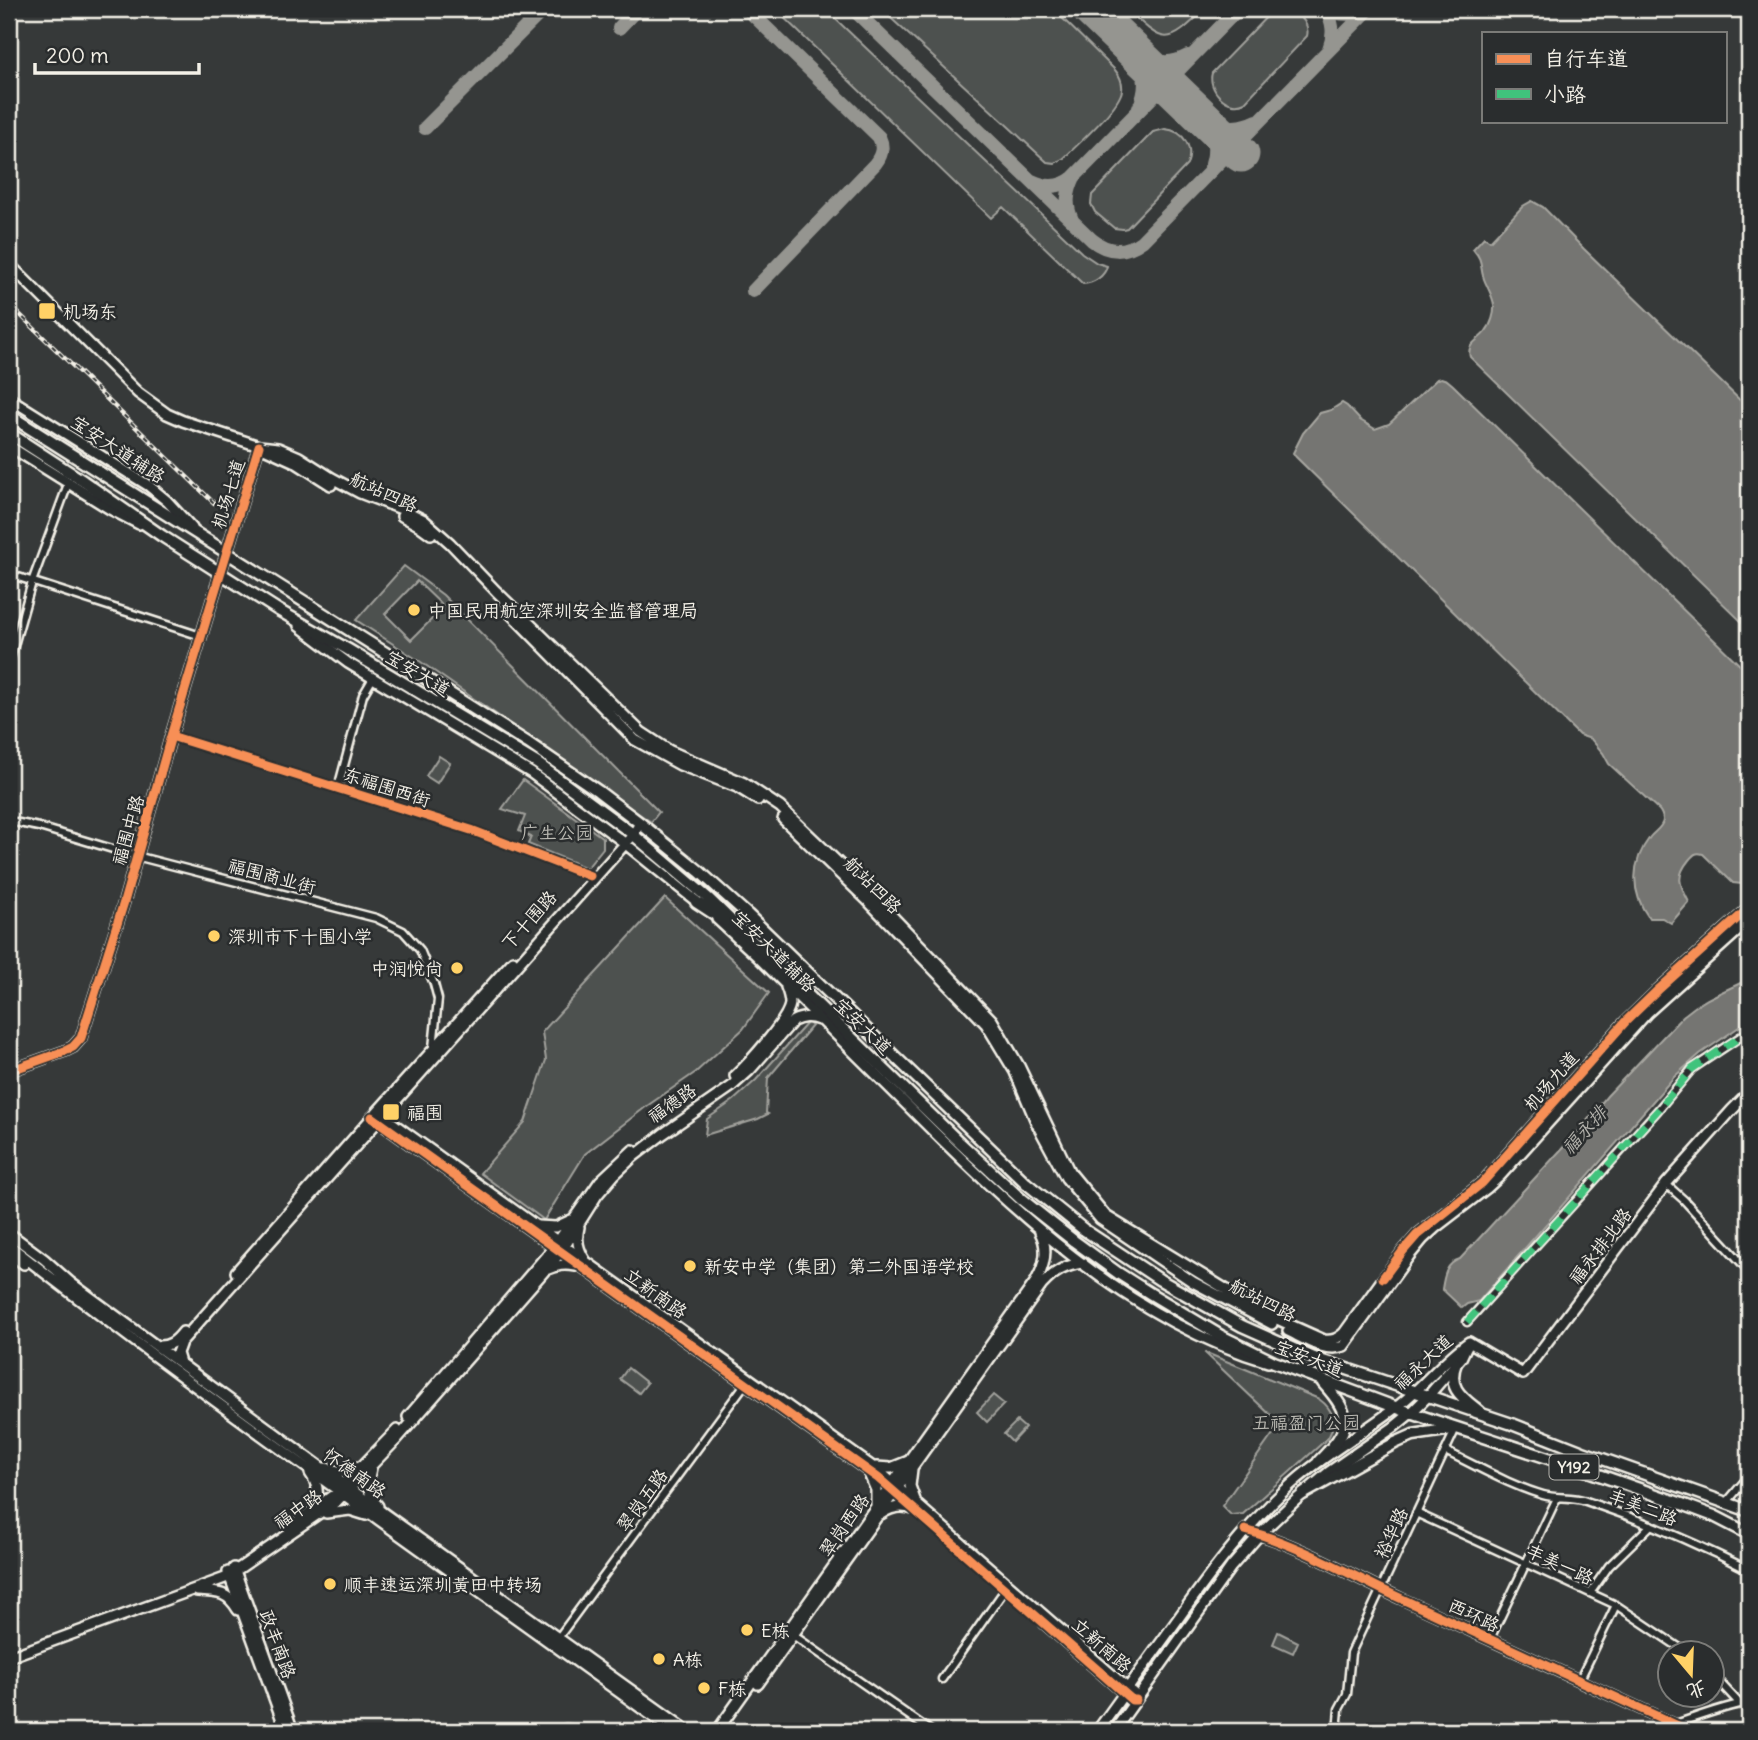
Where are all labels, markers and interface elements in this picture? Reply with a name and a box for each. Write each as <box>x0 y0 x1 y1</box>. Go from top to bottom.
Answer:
scale bar <box>35 32 200 76</box>
legend <box>1482 32 1726 122</box>
text: 200 m <box>46 42 109 69</box>
text: 自行车道 <box>1544 45 1628 72</box>
text: 小路 <box>1544 81 1586 108</box>
place label: 机场东 <box>63 300 117 323</box>
marker: 机场东 <box>37 301 57 321</box>
street label: 宝安大道辅路 <box>66 410 170 488</box>
street label: 机场七道 <box>206 456 250 532</box>
street label: 航站四路 <box>346 467 422 517</box>
place label: 中国民用航空深圳安全监督管理局 <box>428 599 698 622</box>
marker: 中国民用航空深圳安全监督管理局 <box>406 602 422 618</box>
street label: 宝安大道 <box>381 645 455 701</box>
street label: 东福围西街 <box>341 762 433 812</box>
street label: 福围中路 <box>107 792 149 868</box>
park label: 广生公园 <box>521 821 593 844</box>
street label: 航站四路 <box>839 851 907 919</box>
street label: 福围商业街 <box>226 853 318 899</box>
street label: 下十围路 <box>496 886 562 954</box>
street label: 宝安大道辅路 <box>727 905 821 997</box>
place label: 深圳市下十围小学 <box>228 925 372 948</box>
marker: 深圳市下十围小学 <box>206 928 222 944</box>
place label: 中润悦尚 <box>371 957 443 980</box>
marker: 中润悦尚 <box>449 960 465 976</box>
street label: 宝安大道 <box>829 993 897 1059</box>
street label: 机场九道 <box>1519 1046 1583 1116</box>
street label: 福德路 <box>643 1078 701 1128</box>
water label: 福永排 <box>1556 1099 1613 1159</box>
place label: 福围 <box>407 1101 443 1124</box>
marker: 福围 <box>381 1102 401 1122</box>
street label: 福永排北路 <box>1564 1203 1636 1289</box>
place label: 新安中学（集团）第二外国语学校 <box>704 1255 974 1278</box>
marker: 新安中学（集团）第二外国语学校 <box>682 1258 698 1274</box>
street label: 立新南路 <box>620 1263 692 1323</box>
street label: 航站四路 <box>1226 1273 1300 1327</box>
street label: 福永大道 <box>1389 1329 1457 1395</box>
street label: 宝安大道 <box>1271 1334 1347 1382</box>
park label: 五福盈门公园 <box>1252 1411 1360 1434</box>
street label: 怀德南路 <box>319 1443 391 1503</box>
road number: Y192 <box>1550 1455 1598 1480</box>
street label: 翠岗五路 <box>612 1464 672 1536</box>
street label: 丰美二路 <box>1605 1483 1681 1531</box>
street label: 福中路 <box>269 1484 327 1534</box>
street label: 翠岗西路 <box>814 1489 874 1561</box>
street label: 裕华路 <box>1369 1504 1413 1562</box>
street label: 丰美一路 <box>1523 1538 1597 1590</box>
place label: 顺丰速运深圳黄田中转场 <box>344 1573 542 1596</box>
marker: 顺丰速运深圳黄田中转场 <box>322 1576 338 1592</box>
street label: 西环路 <box>1445 1593 1503 1637</box>
street label: 政丰南路 <box>255 1606 301 1682</box>
street label: 立新南路 <box>1067 1613 1137 1677</box>
place label: E栋 <box>761 1619 790 1642</box>
marker: E栋 <box>739 1622 755 1638</box>
north arrow <box>1656 1638 1726 1708</box>
place label: A栋 <box>673 1648 703 1671</box>
marker: A栋 <box>651 1651 667 1667</box>
text: 北 <box>1684 1676 1709 1705</box>
place label: F栋 <box>718 1677 746 1700</box>
marker: F栋 <box>696 1680 712 1696</box>

